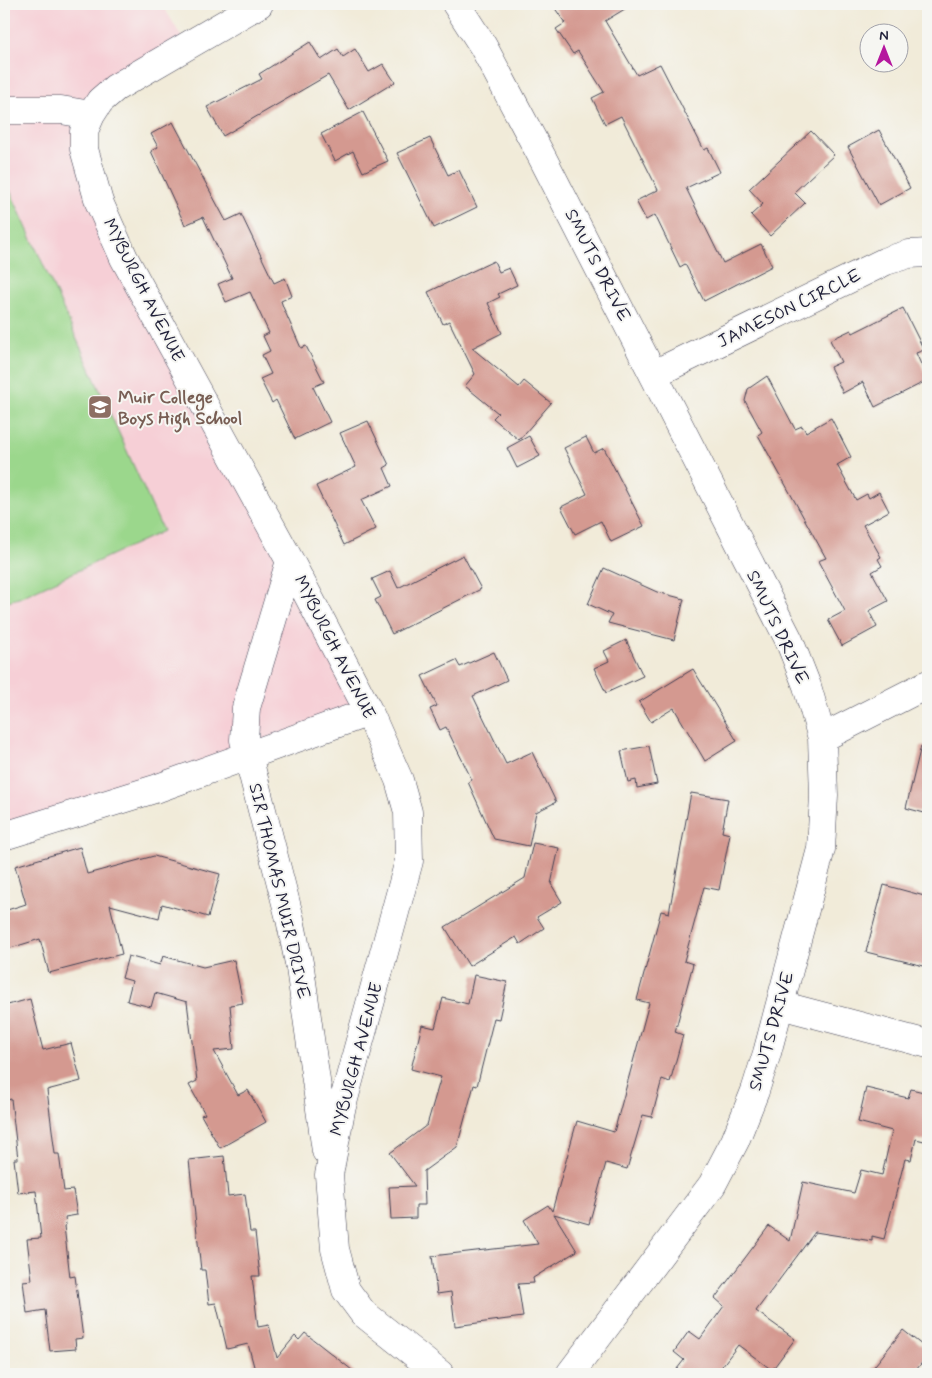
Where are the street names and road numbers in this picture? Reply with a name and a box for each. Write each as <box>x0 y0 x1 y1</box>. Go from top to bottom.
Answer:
street label: SMUTS DRIVE <box>558 205 636 326</box>
street label: MYBURGH AVENUE <box>97 215 190 366</box>
street label: JAMESON CIRCLE <box>714 264 865 354</box>
street label: SMUTS DRIVE <box>740 567 814 689</box>
street label: MYBURGH AVENUE <box>288 572 381 723</box>
street label: SIR THOMAS MUIR DRIVE <box>242 781 316 1002</box>
street label: SMUTS DRIVE <box>743 969 801 1094</box>
street label: MYBURGH AVENUE <box>325 980 389 1139</box>

